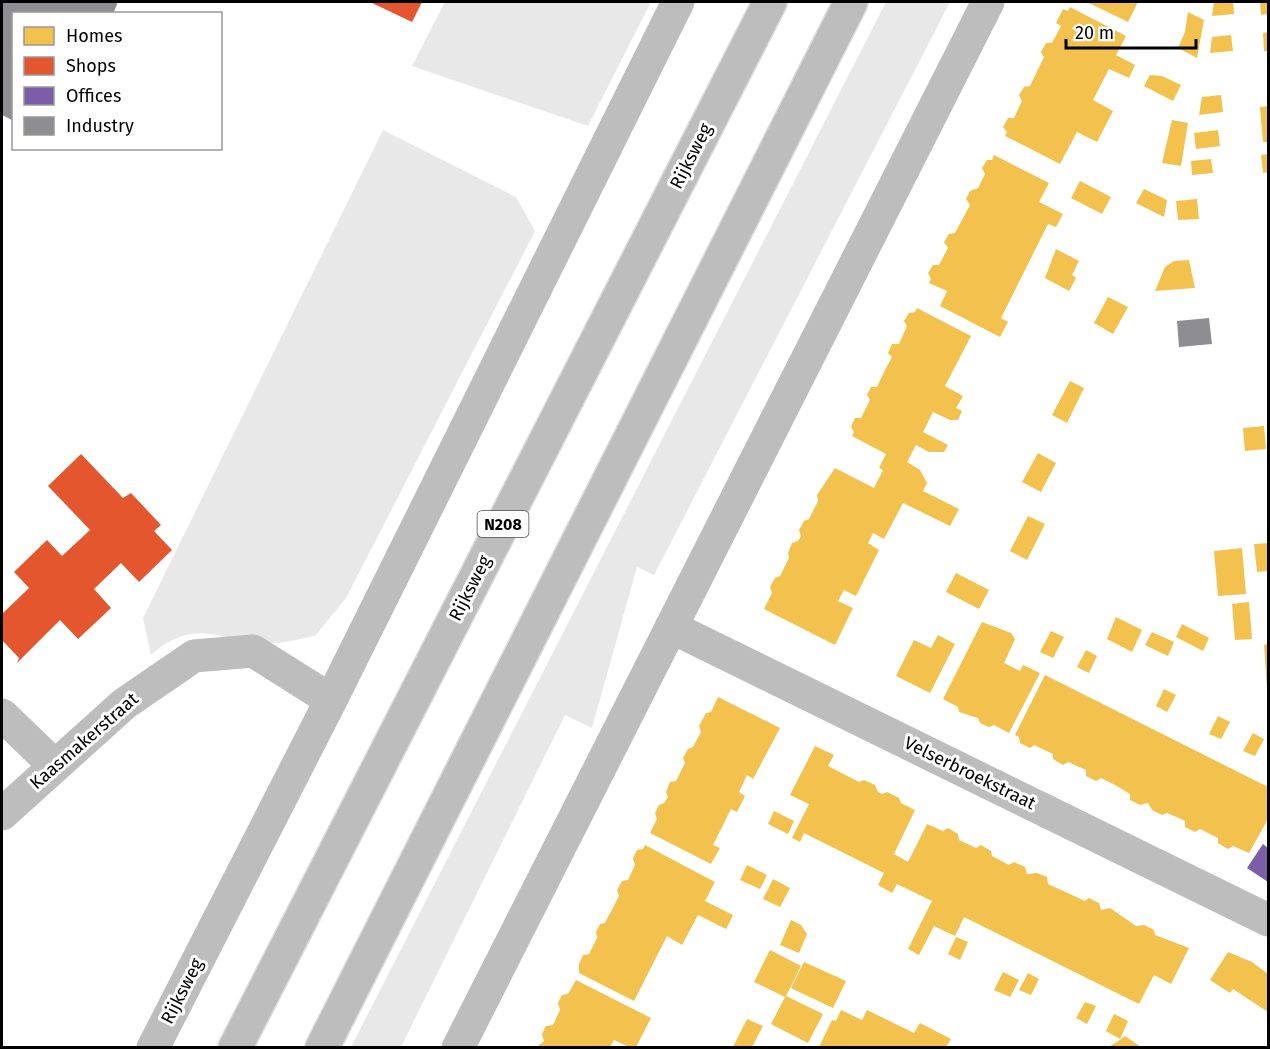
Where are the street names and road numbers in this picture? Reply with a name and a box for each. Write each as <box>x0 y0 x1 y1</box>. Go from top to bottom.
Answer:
street label: Rijksweg <box>665 119 717 192</box>
road number: N208 <box>478 511 528 537</box>
street label: Rijksweg <box>444 551 496 624</box>
street label: Kaasmakerstraat <box>25 688 143 794</box>
street label: Velserbroekstraat <box>901 732 1040 815</box>
street label: Rijksweg <box>156 954 208 1027</box>

